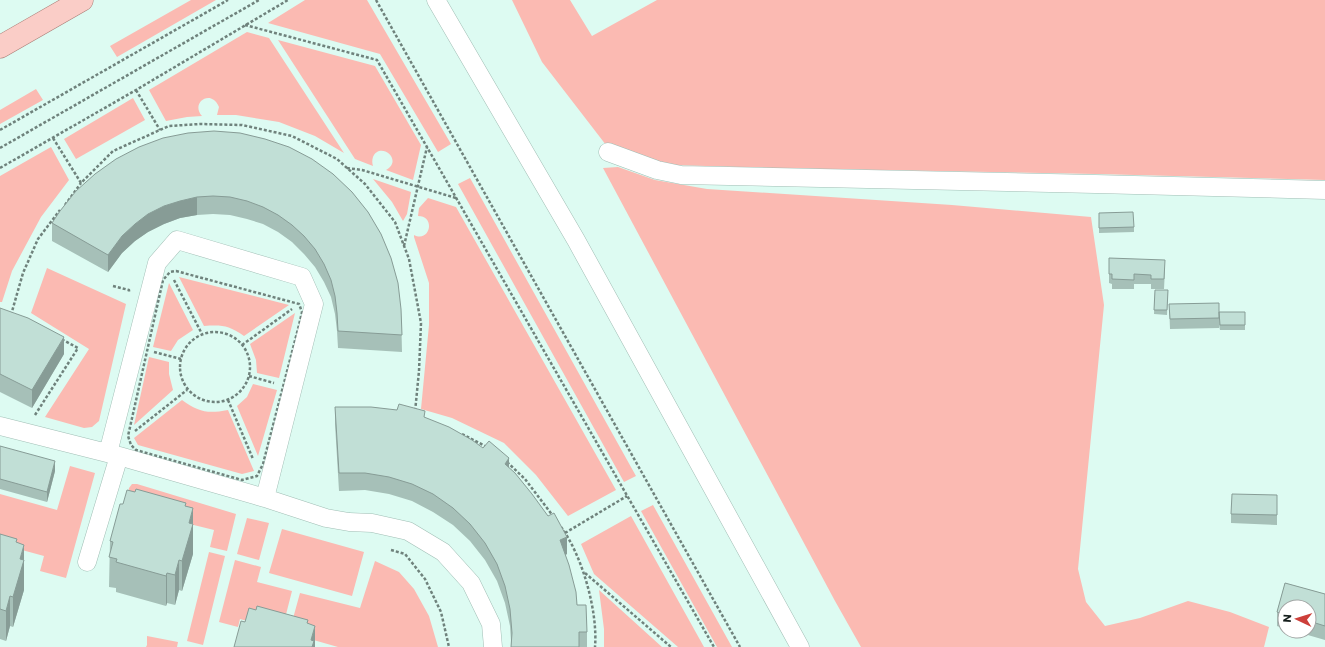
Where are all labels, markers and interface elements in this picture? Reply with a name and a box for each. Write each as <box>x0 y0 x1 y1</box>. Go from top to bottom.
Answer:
north arrow <box>1277 599 1317 639</box>
text: N <box>1279 614 1295 623</box>

